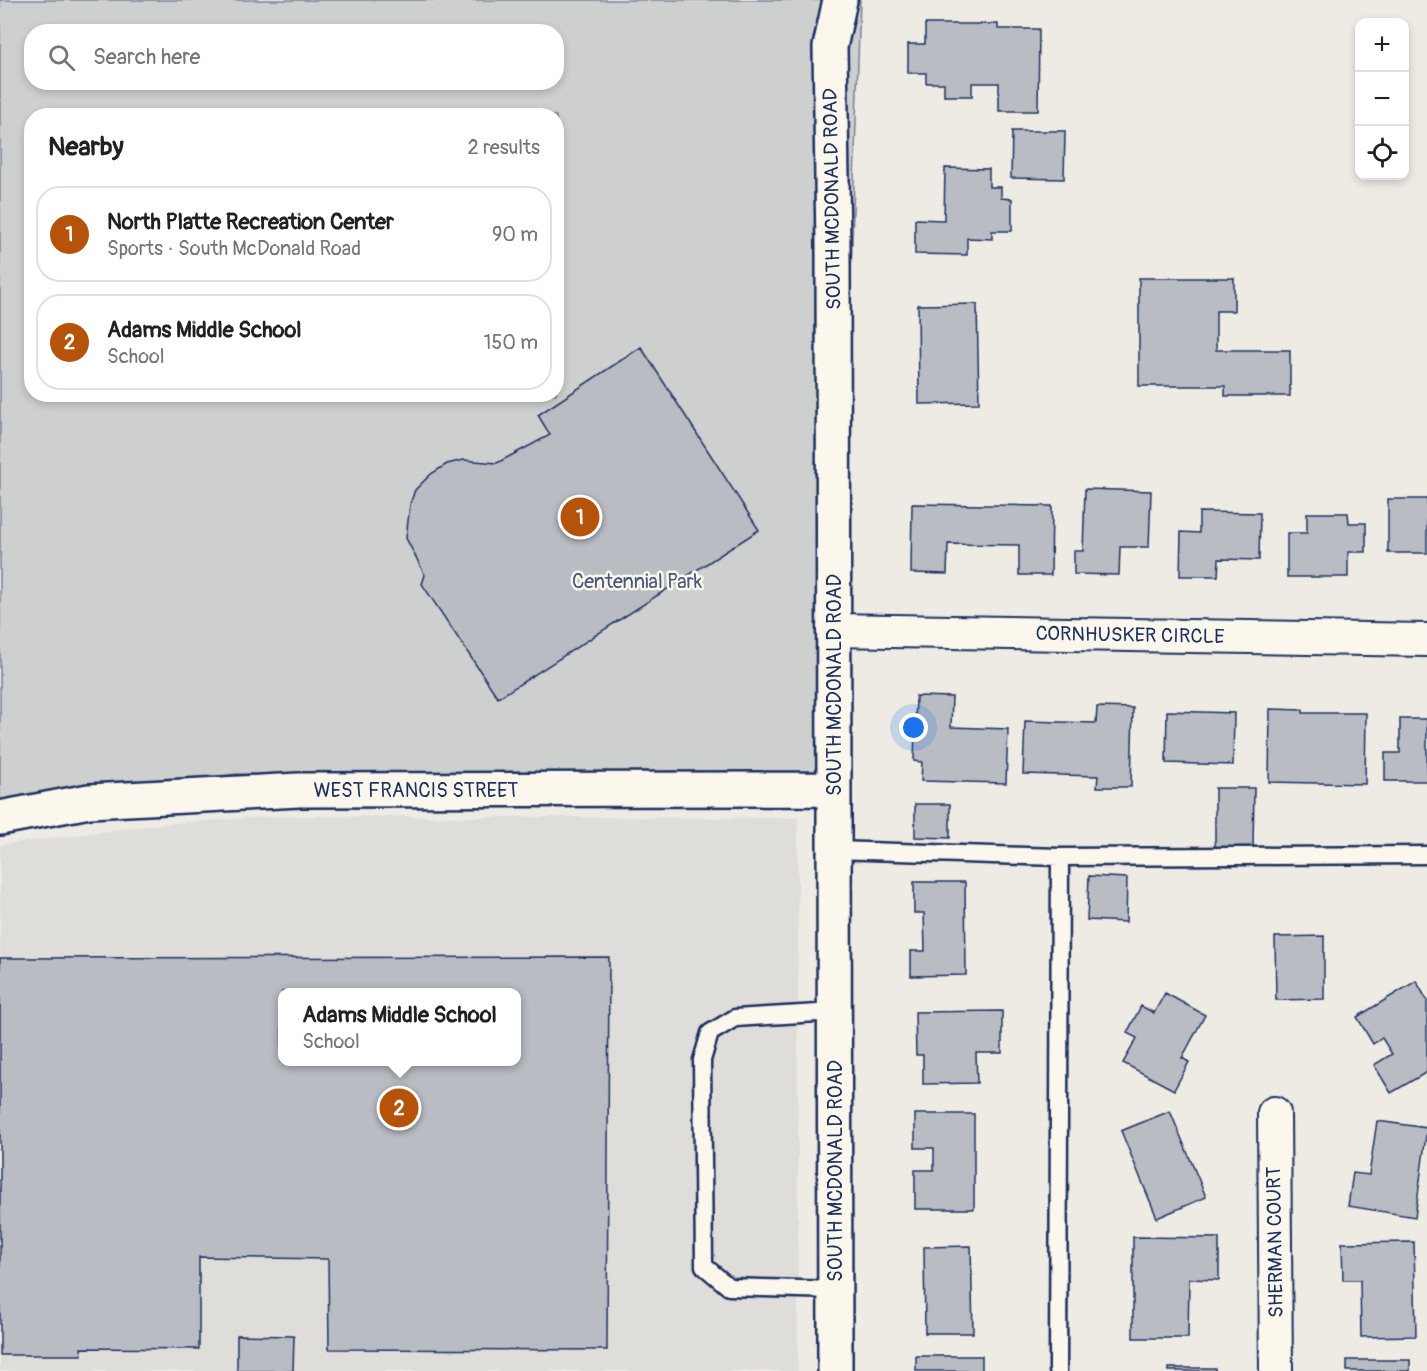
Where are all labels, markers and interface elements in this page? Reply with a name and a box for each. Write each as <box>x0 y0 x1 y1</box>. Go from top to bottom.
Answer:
map controls <box>1355 18 1409 180</box>
button: + <box>1355 18 1409 72</box>
search box <box>24 24 564 90</box>
icon: search <box>45 41 78 74</box>
text: Search here <box>93 43 200 71</box>
button: − <box>1355 72 1409 126</box>
street label: SOUTH MCDONALD ROAD <box>818 88 846 310</box>
button: locate <box>1355 126 1409 180</box>
text: Nearby <box>48 131 124 163</box>
text: 2 results <box>468 135 540 160</box>
text: North Platte Recreation Center <box>107 208 394 236</box>
text: 1 <box>66 222 73 247</box>
text: 90 m <box>492 222 538 247</box>
text: Sports · South McDonald Road <box>107 236 361 261</box>
text: Adams Middle School <box>107 316 301 344</box>
text: 2 <box>64 330 75 355</box>
text: 150 m <box>484 330 538 355</box>
text: School <box>107 344 164 369</box>
pin: 1 <box>560 494 600 540</box>
park label: Centennial Park <box>572 569 703 594</box>
street label: SOUTH MCDONALD ROAD <box>822 574 847 796</box>
street label: CORNHUSKER CIRCLE <box>1035 621 1225 649</box>
your location <box>899 713 928 742</box>
street label: WEST FRANCIS STREET <box>314 778 518 803</box>
popup <box>278 988 521 1066</box>
text: Adams Middle School <box>302 1001 497 1029</box>
text: School <box>302 1029 360 1054</box>
street label: SOUTH MCDONALD ROAD <box>823 1060 848 1282</box>
pin: 2 <box>380 1086 418 1130</box>
street label: SHERMAN COURT <box>1261 1166 1289 1318</box>

